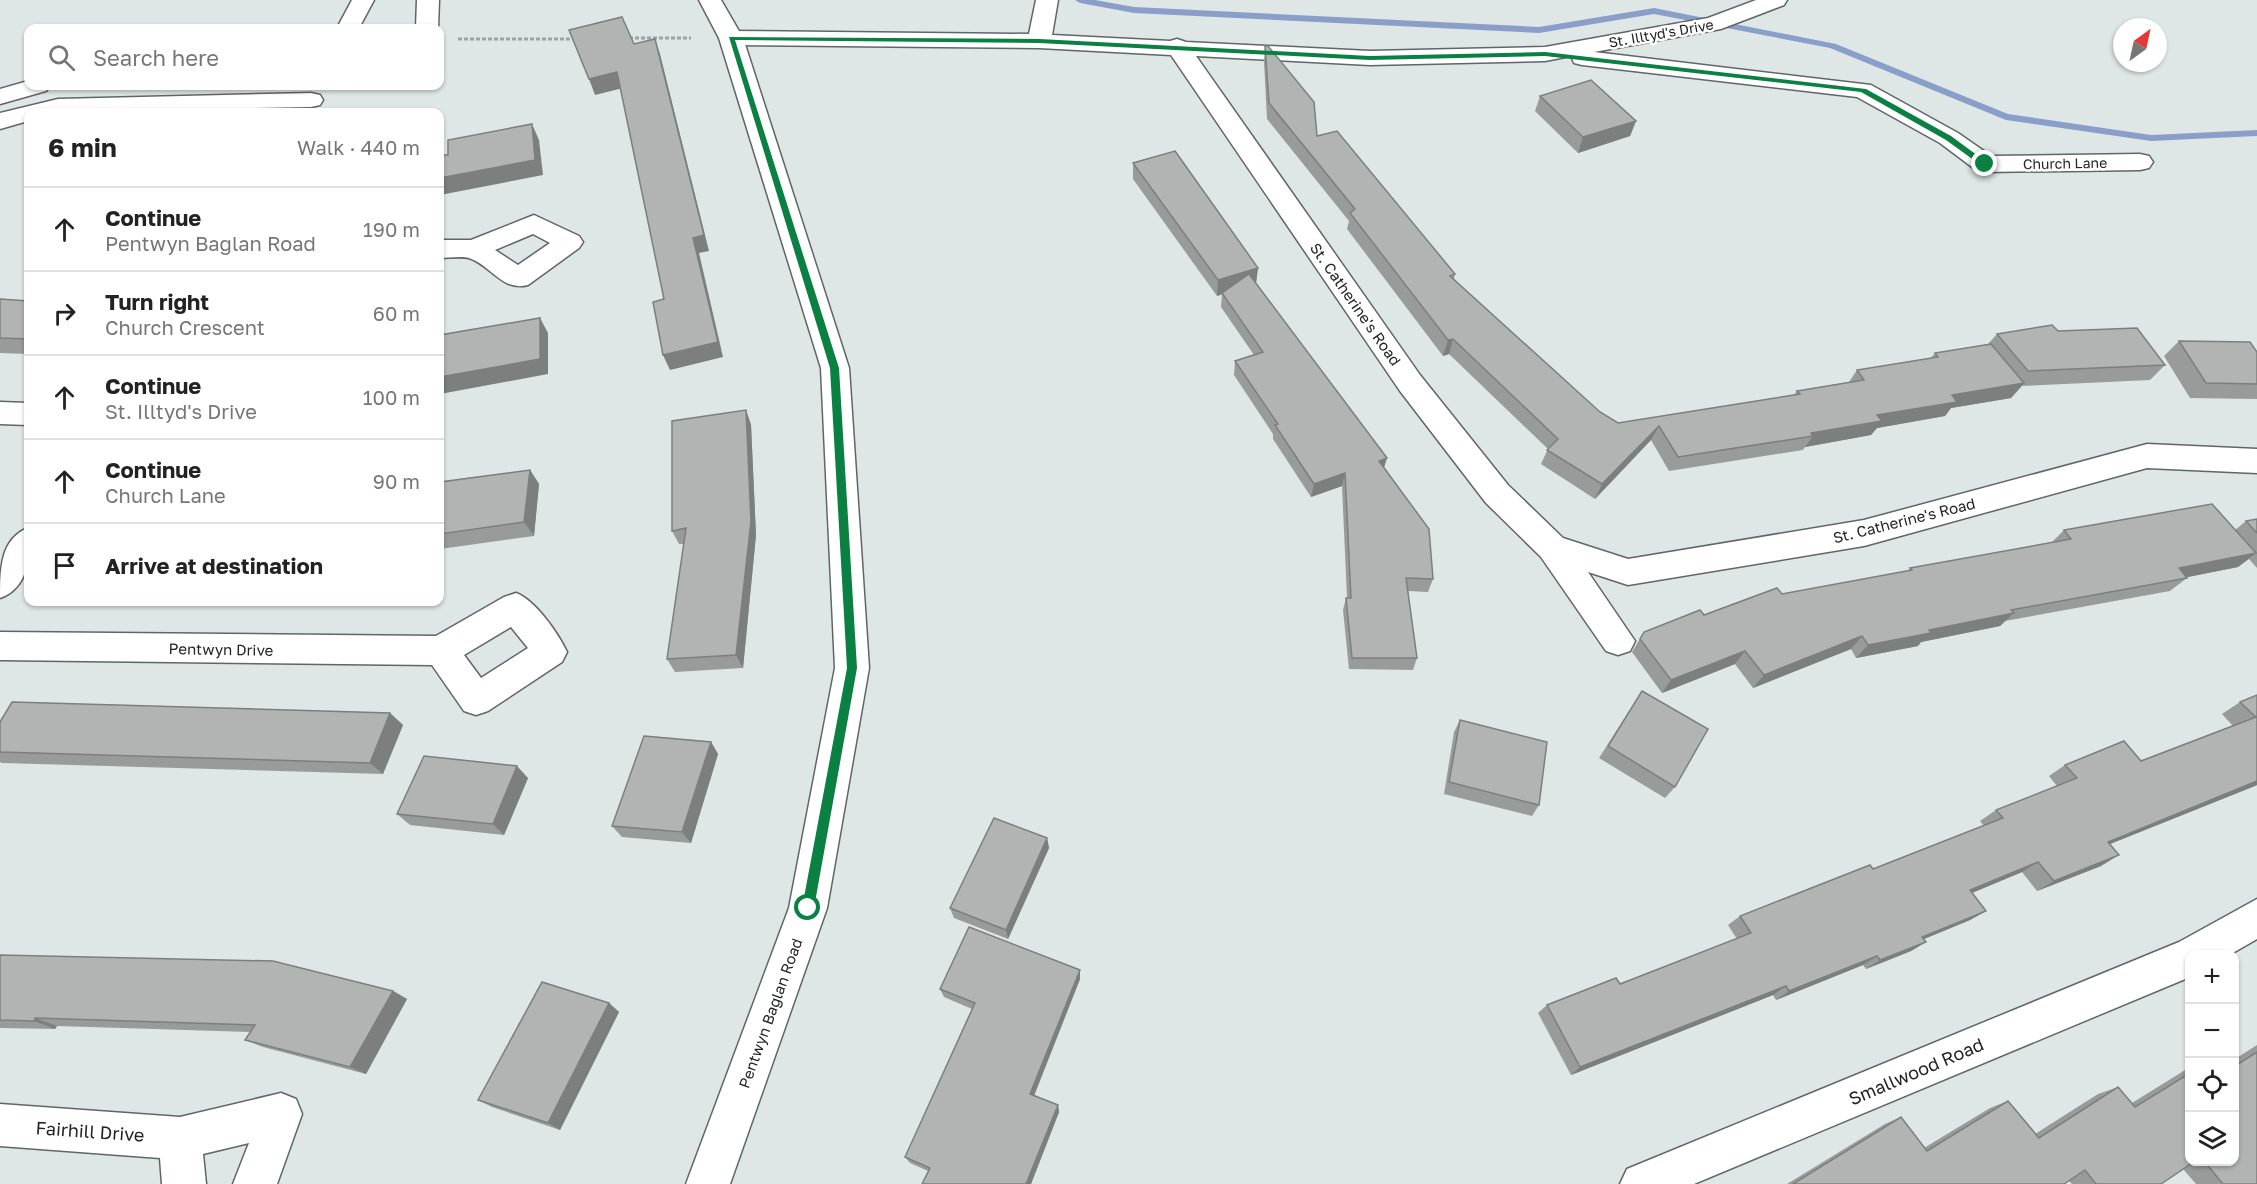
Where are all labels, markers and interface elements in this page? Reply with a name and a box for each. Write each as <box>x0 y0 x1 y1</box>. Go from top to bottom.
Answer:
street label: St. Illtyd's Drive <box>1607 15 1715 51</box>
north arrow <box>2113 18 2167 72</box>
search box <box>24 24 444 90</box>
icon: search <box>45 41 78 74</box>
text: Search here <box>93 44 219 71</box>
text: 6 min <box>48 132 117 163</box>
text: Walk · 440 m <box>297 135 420 159</box>
route end <box>1971 150 1997 176</box>
street label: Church Lane <box>2023 154 2107 172</box>
text: Continue <box>105 204 201 231</box>
icon: ahead <box>48 213 81 246</box>
text: 190 m <box>363 217 420 241</box>
text: Pentwyn Baglan Road <box>105 231 316 255</box>
street label: St. Catherine's Road <box>1307 239 1405 369</box>
text: Turn right <box>105 288 209 315</box>
icon: right <box>48 297 81 330</box>
text: 60 m <box>373 301 420 325</box>
text: Church Crescent <box>105 315 265 339</box>
text: Continue <box>105 372 201 399</box>
icon: ahead <box>48 381 81 414</box>
text: 100 m <box>363 385 420 409</box>
text: St. Illtyd's Drive <box>105 399 257 423</box>
text: Continue <box>105 456 201 483</box>
icon: ahead <box>48 465 81 498</box>
text: 90 m <box>373 469 420 493</box>
text: Church Lane <box>105 483 226 507</box>
street label: St. Catherine's Road <box>1831 494 1977 546</box>
icon: arrive <box>48 549 81 582</box>
text: Arrive at destination <box>105 552 323 579</box>
street label: Pentwyn Drive <box>169 639 274 659</box>
route start <box>794 894 820 920</box>
street label: Pentwyn Baglan Road <box>734 936 806 1090</box>
map controls <box>2185 950 2239 1166</box>
button: + <box>2185 950 2239 1004</box>
button: − <box>2185 1004 2239 1058</box>
street label: Smallwood Road <box>1845 1033 1987 1109</box>
button: locate <box>2185 1058 2239 1112</box>
button: layers <box>2185 1112 2239 1166</box>
street label: Fairhill Drive <box>35 1116 145 1146</box>

